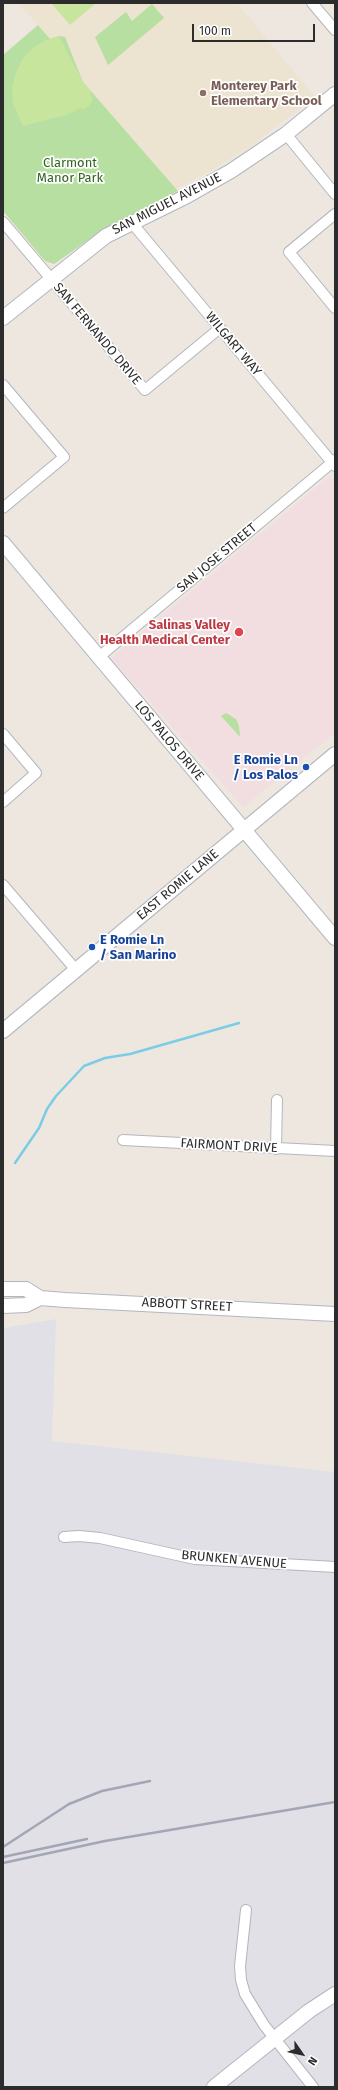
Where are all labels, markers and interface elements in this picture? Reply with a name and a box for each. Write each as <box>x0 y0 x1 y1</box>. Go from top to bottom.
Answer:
scale bar <box>194 16 317 42</box>
text: 100 m <box>199 24 231 38</box>
place label: Monterey Park Elementary School <box>211 78 322 109</box>
marker: Monterey Park Elementary School <box>198 88 208 98</box>
park label: Clarmont Manor Park <box>37 155 103 186</box>
street label: SAN MIGUEL AVENUE <box>110 170 224 238</box>
street label: SAN FERNANDO DRIVE <box>50 280 144 388</box>
street label: WILGART WAY <box>202 309 264 379</box>
street label: SAN JOSE STREET <box>174 520 260 596</box>
place label: Salinas Valley Health Medical Center <box>100 617 230 648</box>
marker: Salinas Valley Health Medical Center <box>233 626 245 638</box>
street label: LOS PALOS DRIVE <box>131 698 207 784</box>
place label: E Romie Ln / Los Palos <box>233 752 298 783</box>
marker: E Romie Ln / Los Palos <box>301 762 311 772</box>
street label: EAST ROMIE LANE <box>134 846 222 924</box>
place label: E Romie Ln / San Marino <box>100 932 176 963</box>
marker: E Romie Ln / San Marino <box>87 942 97 952</box>
street label: FAIRMONT DRIVE <box>180 1136 278 1156</box>
street label: ABBOTT STREET <box>141 1295 233 1315</box>
street label: BRUNKEN AVENUE <box>181 1548 287 1572</box>
north arrow <box>282 2034 322 2074</box>
text: N <box>305 2054 320 2068</box>

